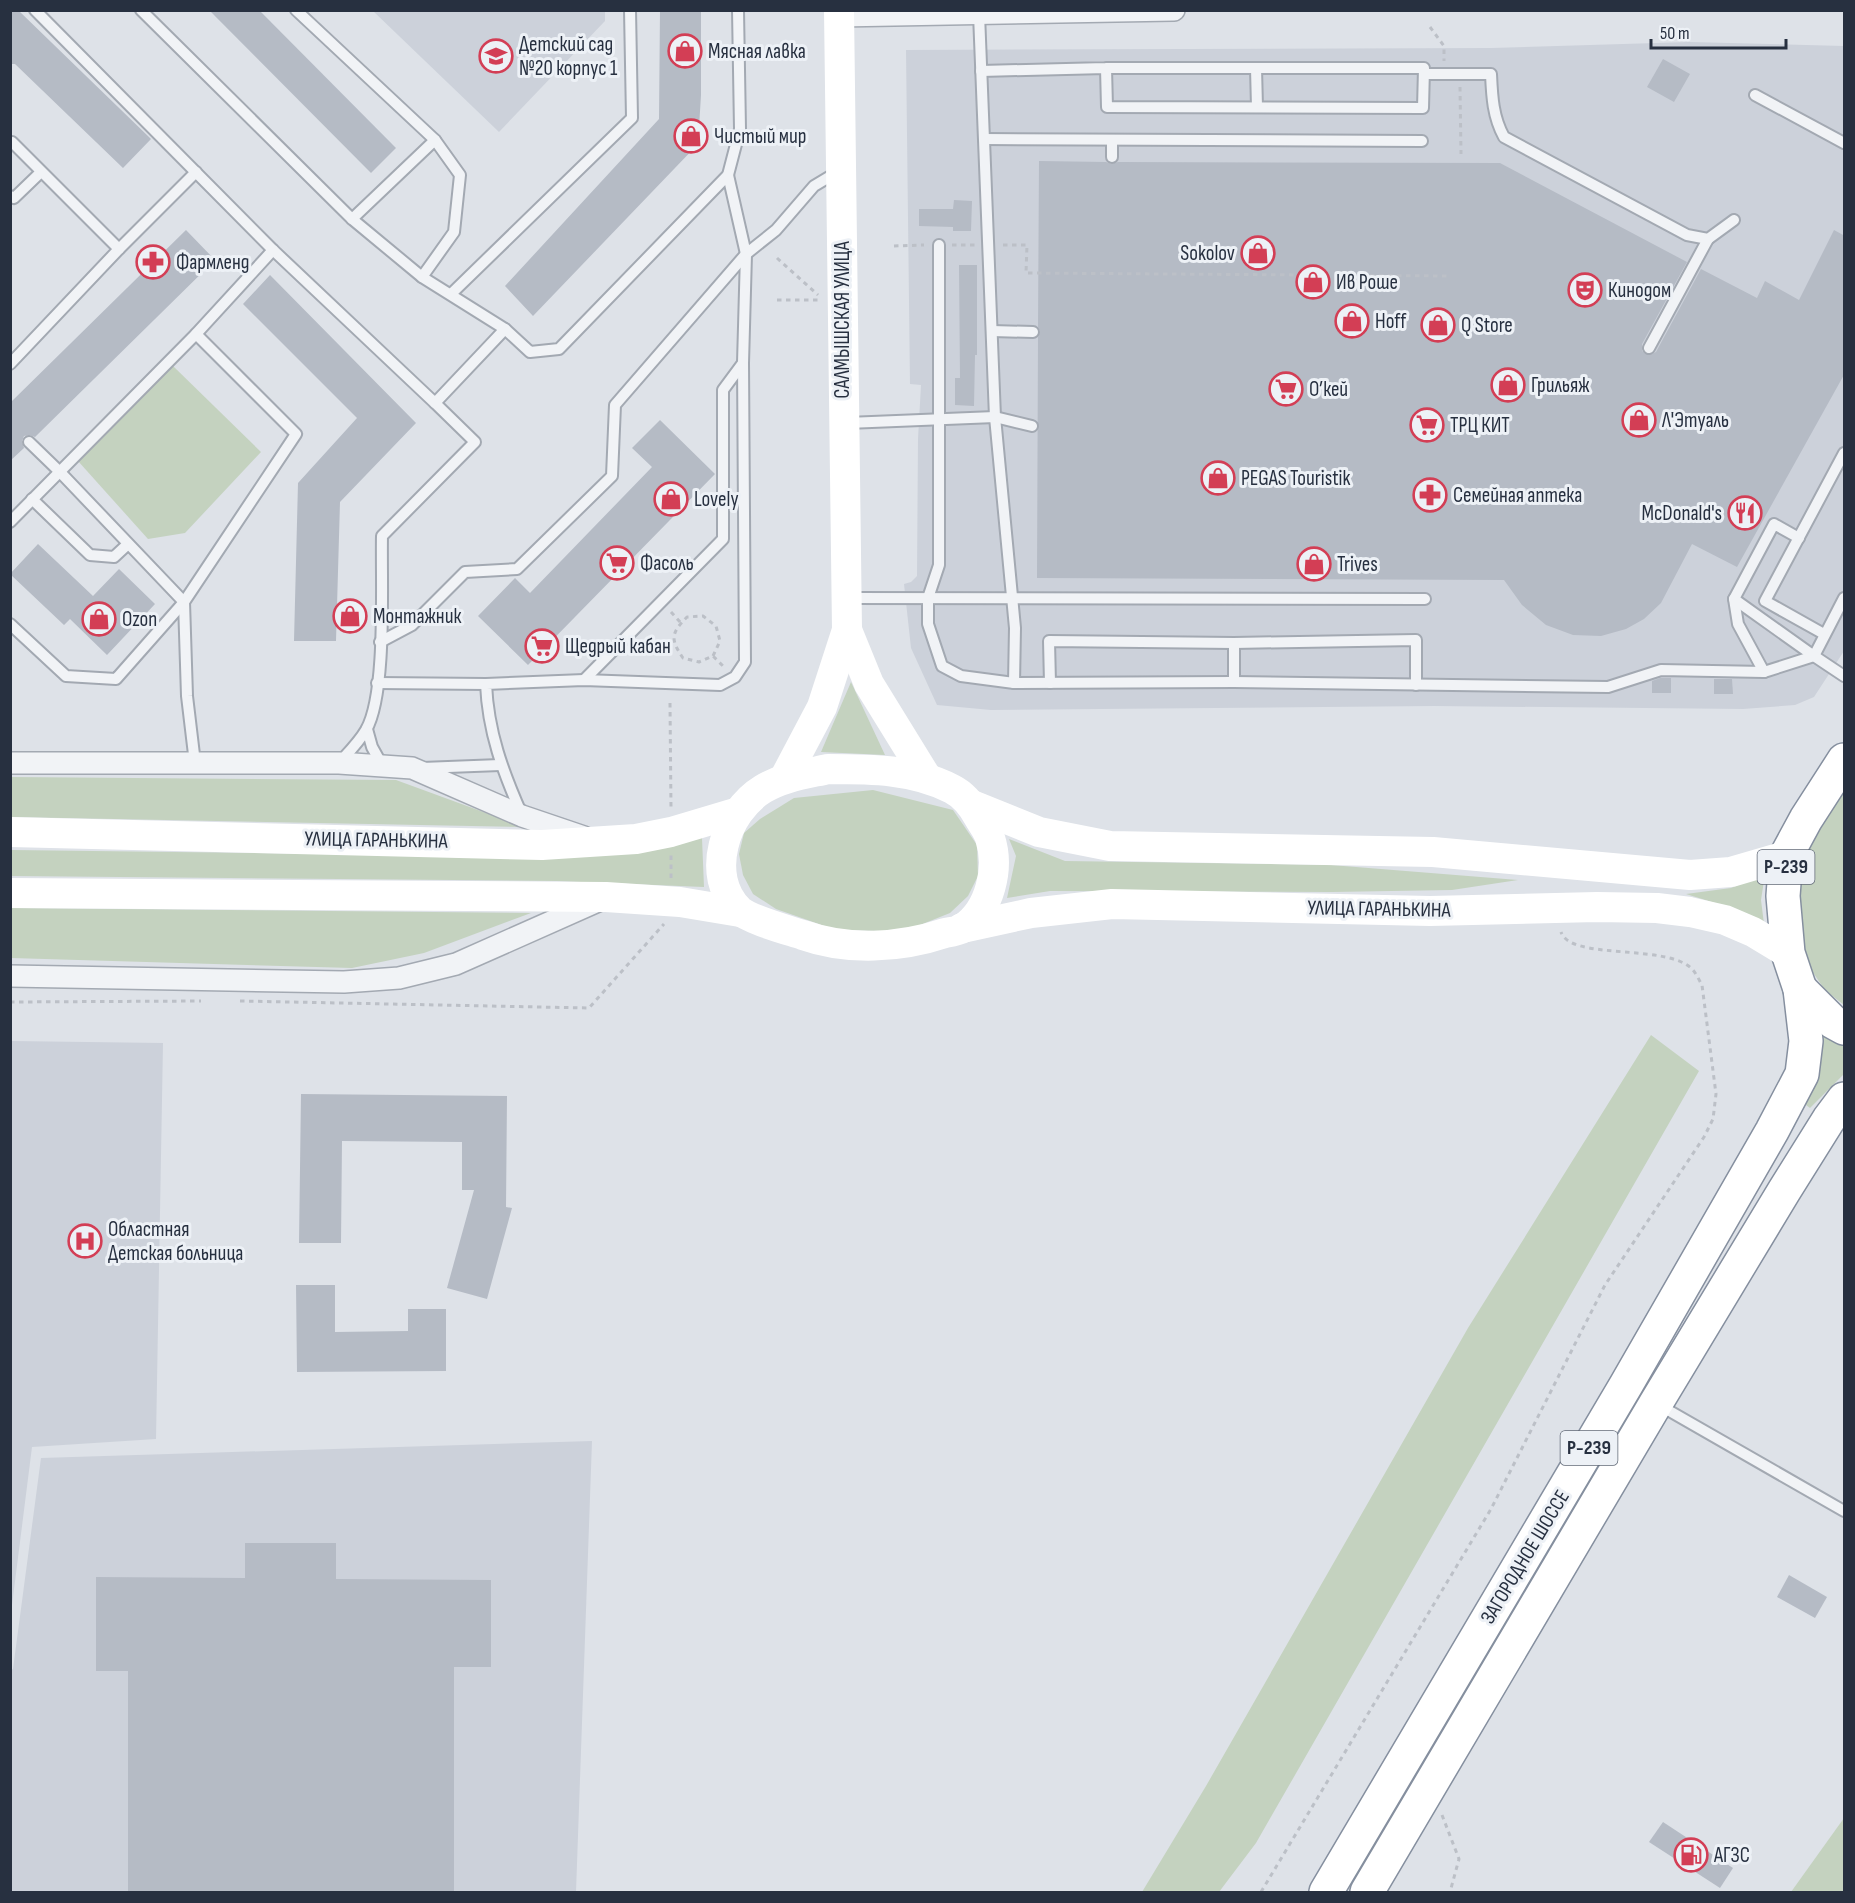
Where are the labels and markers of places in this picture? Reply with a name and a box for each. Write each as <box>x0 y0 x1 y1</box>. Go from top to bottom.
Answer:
place label: Детский сад №20 корпус 1 <box>519 32 618 81</box>
shop icon: Мясная лавка <box>667 33 703 69</box>
school or university icon: Детский сад №20 корпус 1 <box>478 38 514 74</box>
place label: Мясная лавка <box>708 39 806 64</box>
shop icon: Чистый мир <box>673 118 709 154</box>
place label: Чистый мир <box>714 124 807 149</box>
shop icon: Sokolov <box>1240 235 1276 271</box>
place label: Sokolov <box>1180 241 1235 266</box>
pharmacy icon: Фармленд <box>135 244 171 280</box>
place label: Фармленд <box>176 250 250 275</box>
shop icon: Ив Роше <box>1295 264 1331 300</box>
place label: Ив Роше <box>1336 270 1398 295</box>
theatre icon: Кинодом <box>1567 272 1603 308</box>
place label: Кинодом <box>1608 278 1671 303</box>
shop icon: Hoff <box>1334 303 1370 339</box>
shop icon: Q Store <box>1420 307 1456 343</box>
place label: Hoff <box>1375 309 1407 334</box>
place label: Q Store <box>1461 313 1513 338</box>
shop icon: Грильяж <box>1490 367 1526 403</box>
supermarket icon: О’кей <box>1268 371 1304 407</box>
place label: Грильяж <box>1531 373 1590 398</box>
place label: О’кей <box>1309 377 1348 402</box>
shop icon: Л'Этуаль <box>1621 402 1657 438</box>
supermarket icon: ТРЦ КИТ <box>1409 407 1445 443</box>
place label: Л'Этуаль <box>1661 408 1729 433</box>
place label: ТРЦ КИТ <box>1450 413 1510 438</box>
shop icon: PEGAS Touristik <box>1200 460 1236 496</box>
place label: PEGAS Touristik <box>1241 466 1351 491</box>
pharmacy icon: Семейная аптека <box>1412 477 1448 513</box>
shop icon: Lovely <box>653 481 689 517</box>
place label: Семейная аптека <box>1453 483 1582 508</box>
place label: Lovely <box>694 487 739 512</box>
restaurant icon: McDonald's <box>1727 495 1763 531</box>
place label: McDonald's <box>1642 501 1722 526</box>
supermarket icon: Фасоль <box>599 545 635 581</box>
shop icon: Trives <box>1296 546 1332 582</box>
place label: Фасоль <box>640 551 694 576</box>
place label: Trives <box>1337 552 1378 577</box>
shop icon: Монтажник <box>332 598 368 634</box>
shop icon: Ozon <box>81 601 117 637</box>
place label: Монтажник <box>373 604 461 629</box>
place label: Ozon <box>122 607 157 632</box>
supermarket icon: Щедрый кабан <box>524 628 560 664</box>
place label: Щедрый кабан <box>565 634 671 659</box>
place label: Областная Детская больница <box>108 1217 243 1266</box>
hospital icon: Областная Детская больница <box>67 1223 103 1259</box>
fuel station icon: АГЗС <box>1673 1837 1709 1873</box>
place label: АГЗС <box>1713 1843 1750 1868</box>

